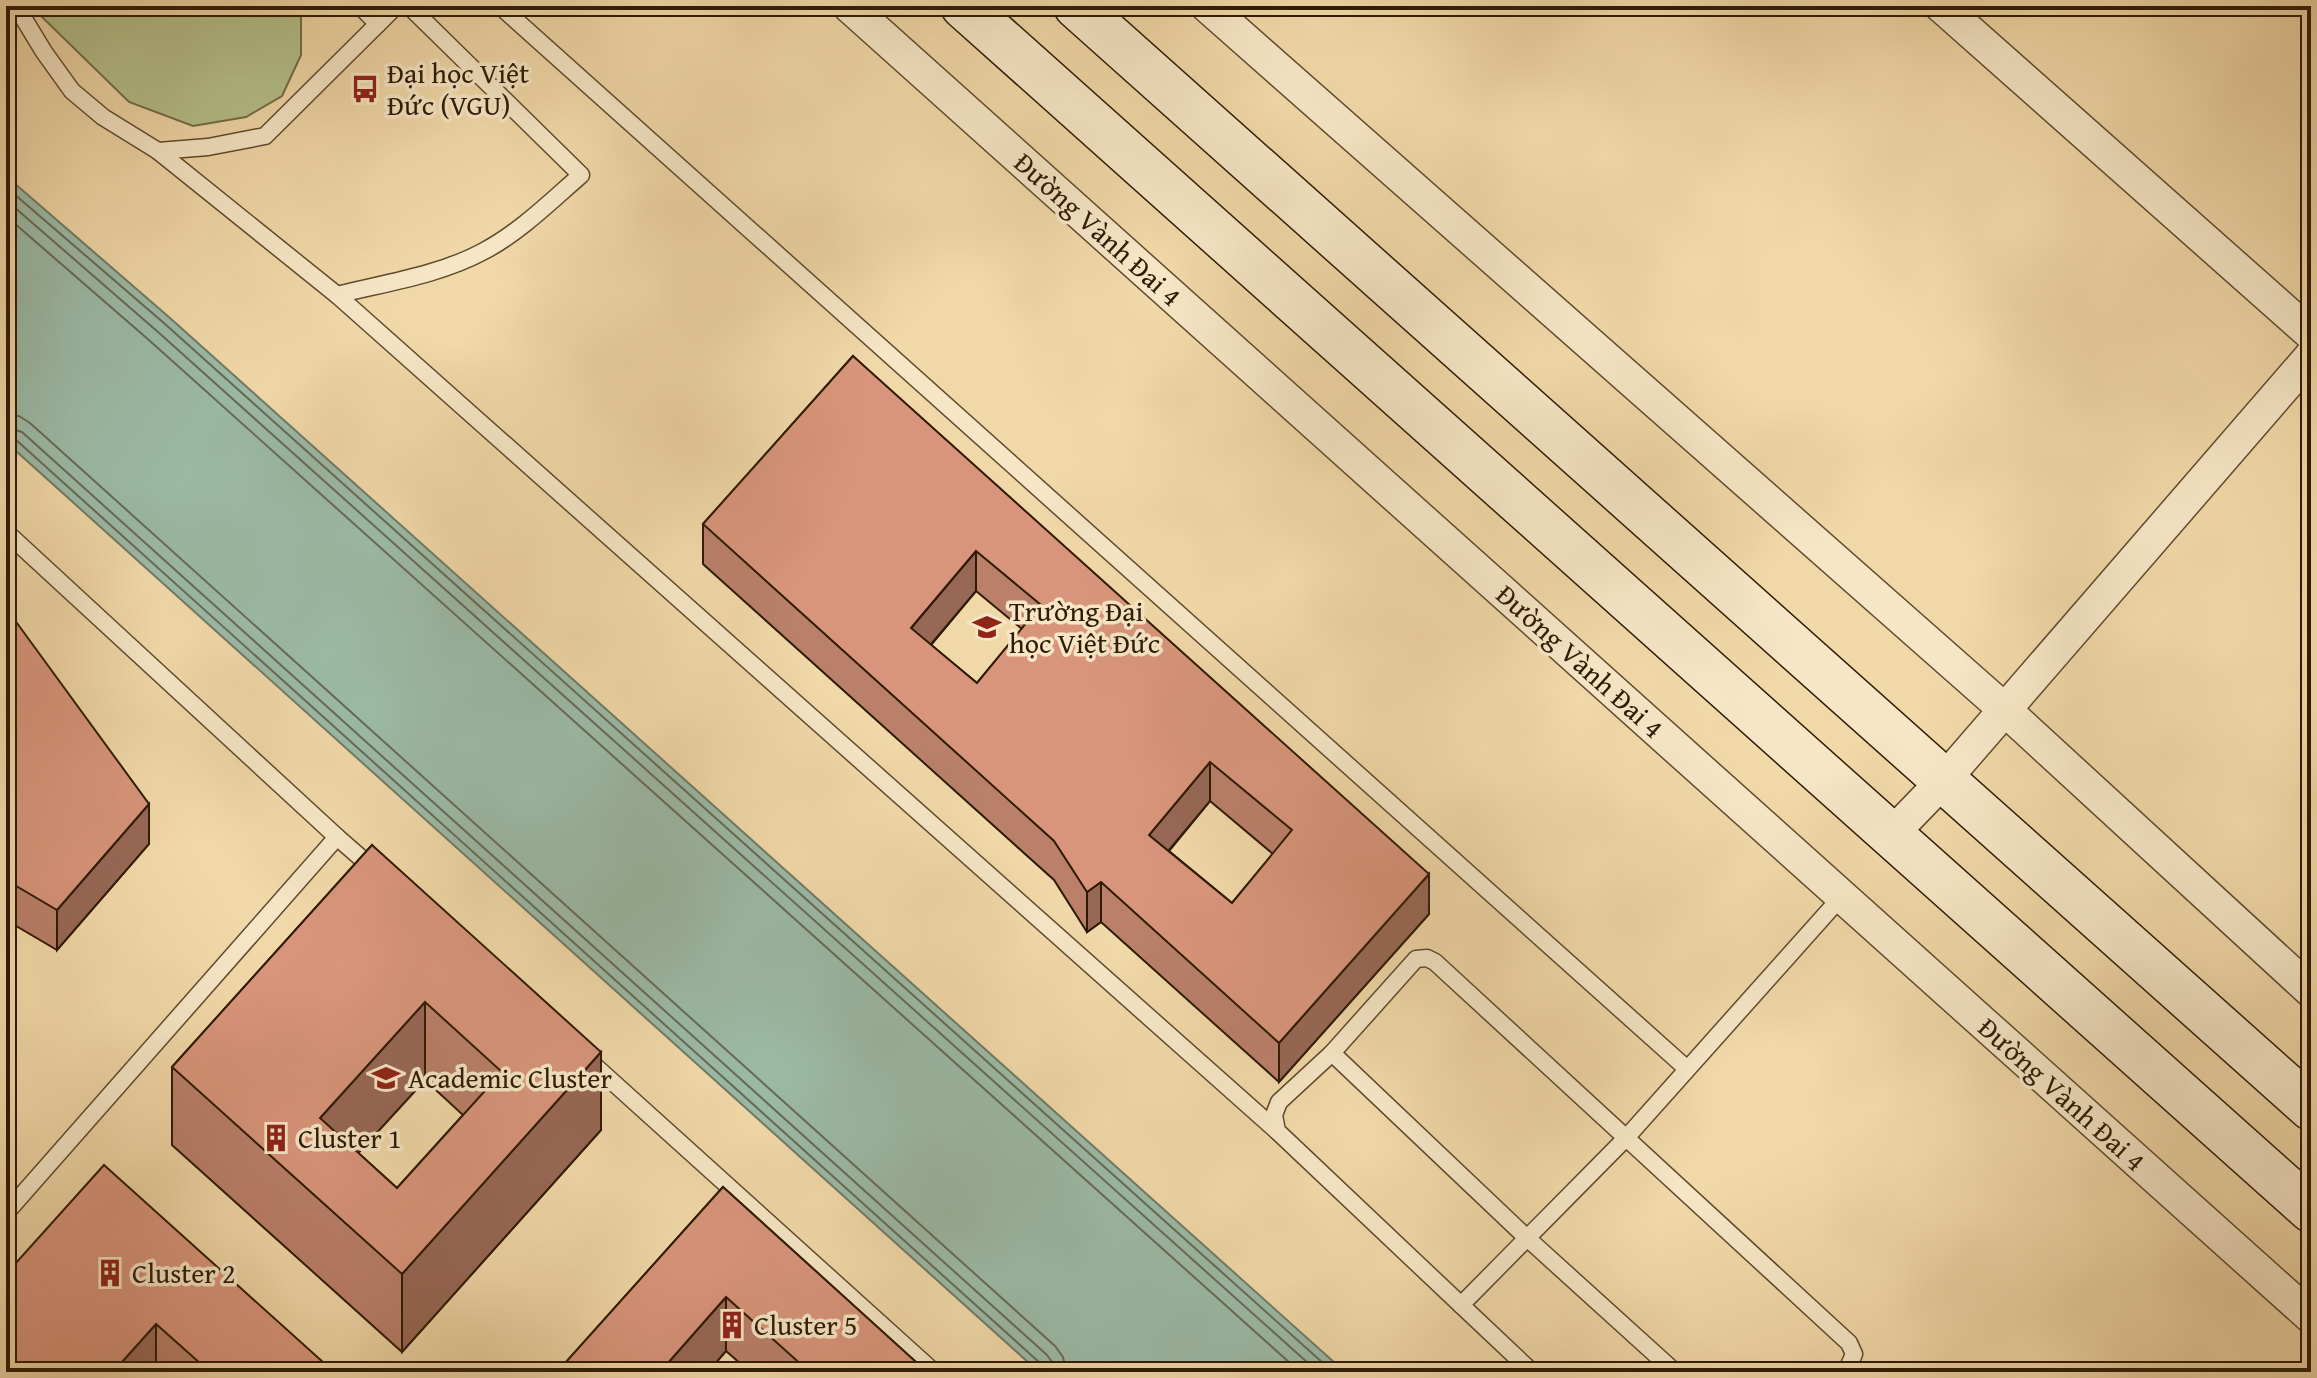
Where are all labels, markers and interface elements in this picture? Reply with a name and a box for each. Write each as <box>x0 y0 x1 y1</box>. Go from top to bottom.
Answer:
place label: Đại học Việt Đức (VGU) <box>387 52 529 125</box>
bus stop icon: Đại học Việt Đức (VGU) <box>350 74 380 104</box>
street label: Đường Vành Đai 4 <box>1005 142 1191 315</box>
street label: Đường Vành Đai 4 <box>1487 574 1673 747</box>
place label: Trường Đại học Việt Đức <box>1009 590 1160 663</box>
school or university icon: Trường Đại học Việt Đức <box>972 612 1002 642</box>
street label: Đường Vành Đai 4 <box>1969 1007 2155 1180</box>
place label: Academic Cluster <box>408 1057 612 1098</box>
school or university icon: Academic Cluster <box>371 1063 401 1093</box>
place label: Cluster 1 <box>298 1117 402 1158</box>
building icon: Cluster 1 <box>261 1123 291 1153</box>
place label: Cluster 2 <box>132 1252 236 1293</box>
building icon: Cluster 2 <box>95 1258 125 1288</box>
place label: Cluster 5 <box>754 1304 858 1345</box>
building icon: Cluster 5 <box>717 1310 747 1340</box>

